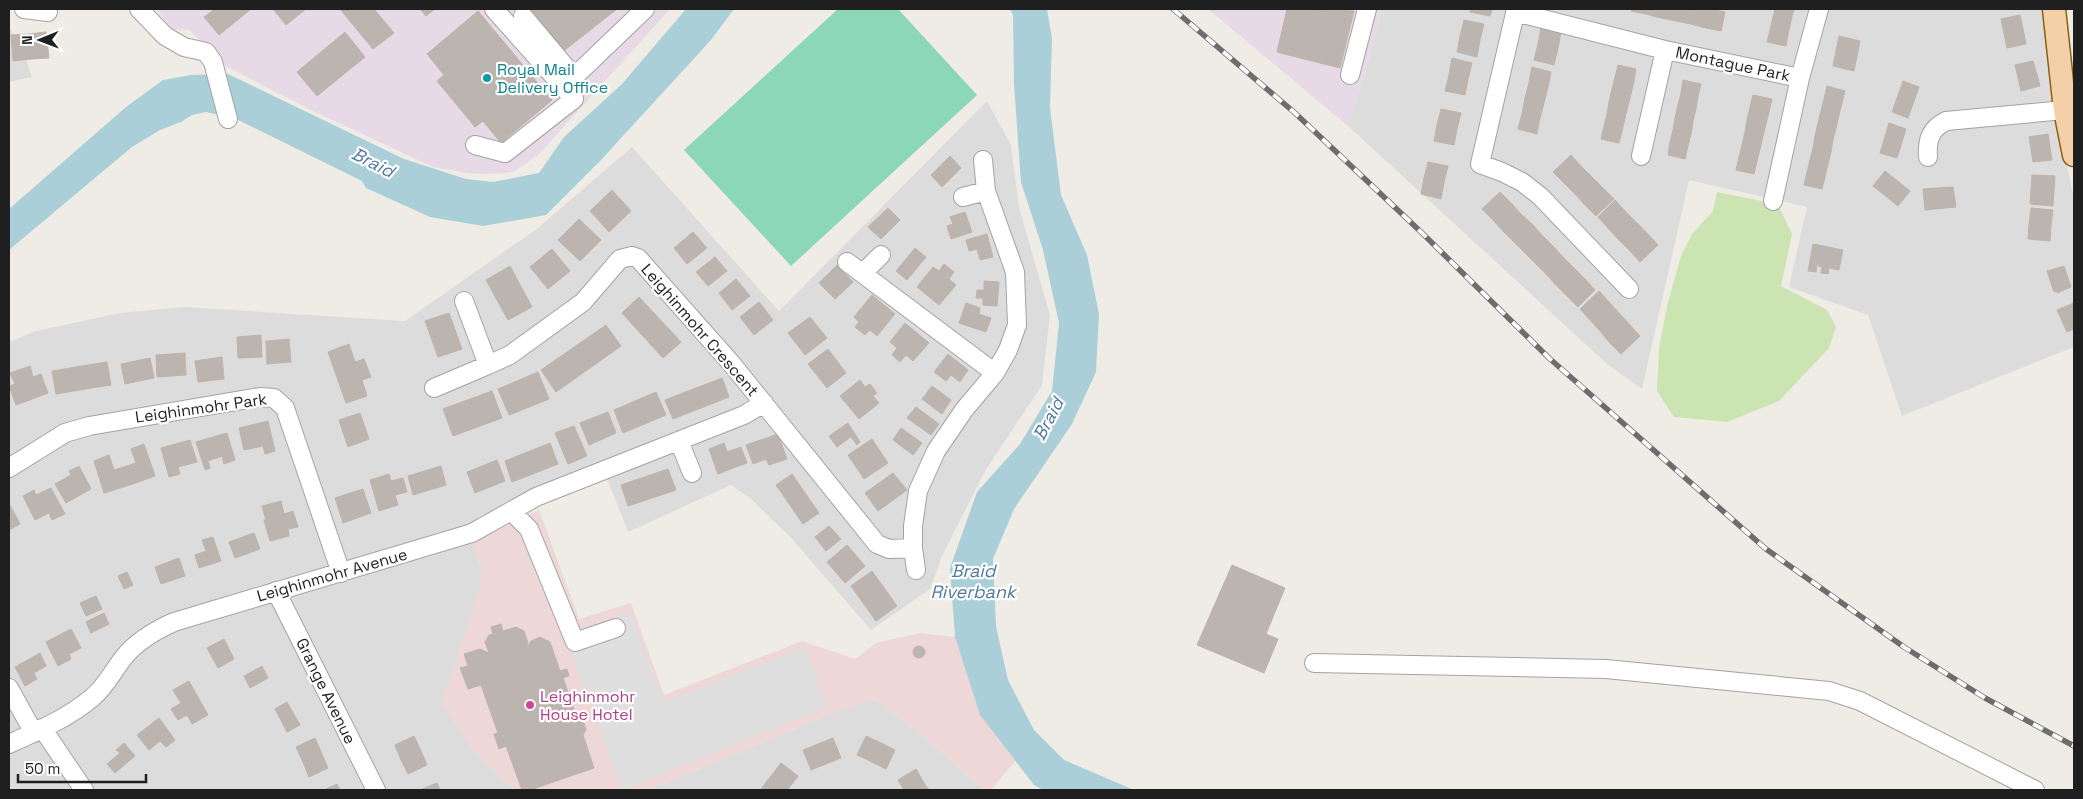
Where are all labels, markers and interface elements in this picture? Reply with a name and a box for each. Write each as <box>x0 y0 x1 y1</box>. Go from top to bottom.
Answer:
north arrow <box>15 15 65 65</box>
text: N <box>18 35 36 45</box>
street label: Montague Park <box>1674 42 1793 86</box>
place label: Royal Mail Delivery Office <box>497 59 608 98</box>
marker: Royal Mail Delivery Office <box>481 72 493 84</box>
water label: Braid <box>348 142 400 183</box>
street label: Leighinmohr Crescent <box>637 259 763 401</box>
street label: Leighinmohr Park <box>134 388 269 428</box>
water label: Braid <box>1027 392 1070 444</box>
street label: Leighinmohr Avenue <box>254 543 410 607</box>
water label: Braid Riverbank <box>930 559 1018 603</box>
street label: Grange Avenue <box>291 634 361 748</box>
place label: Leighinmohr House Hotel <box>540 686 635 725</box>
marker: Leighinmohr House Hotel <box>524 699 536 711</box>
scale bar <box>18 752 145 784</box>
text: 50 m <box>25 759 60 778</box>

